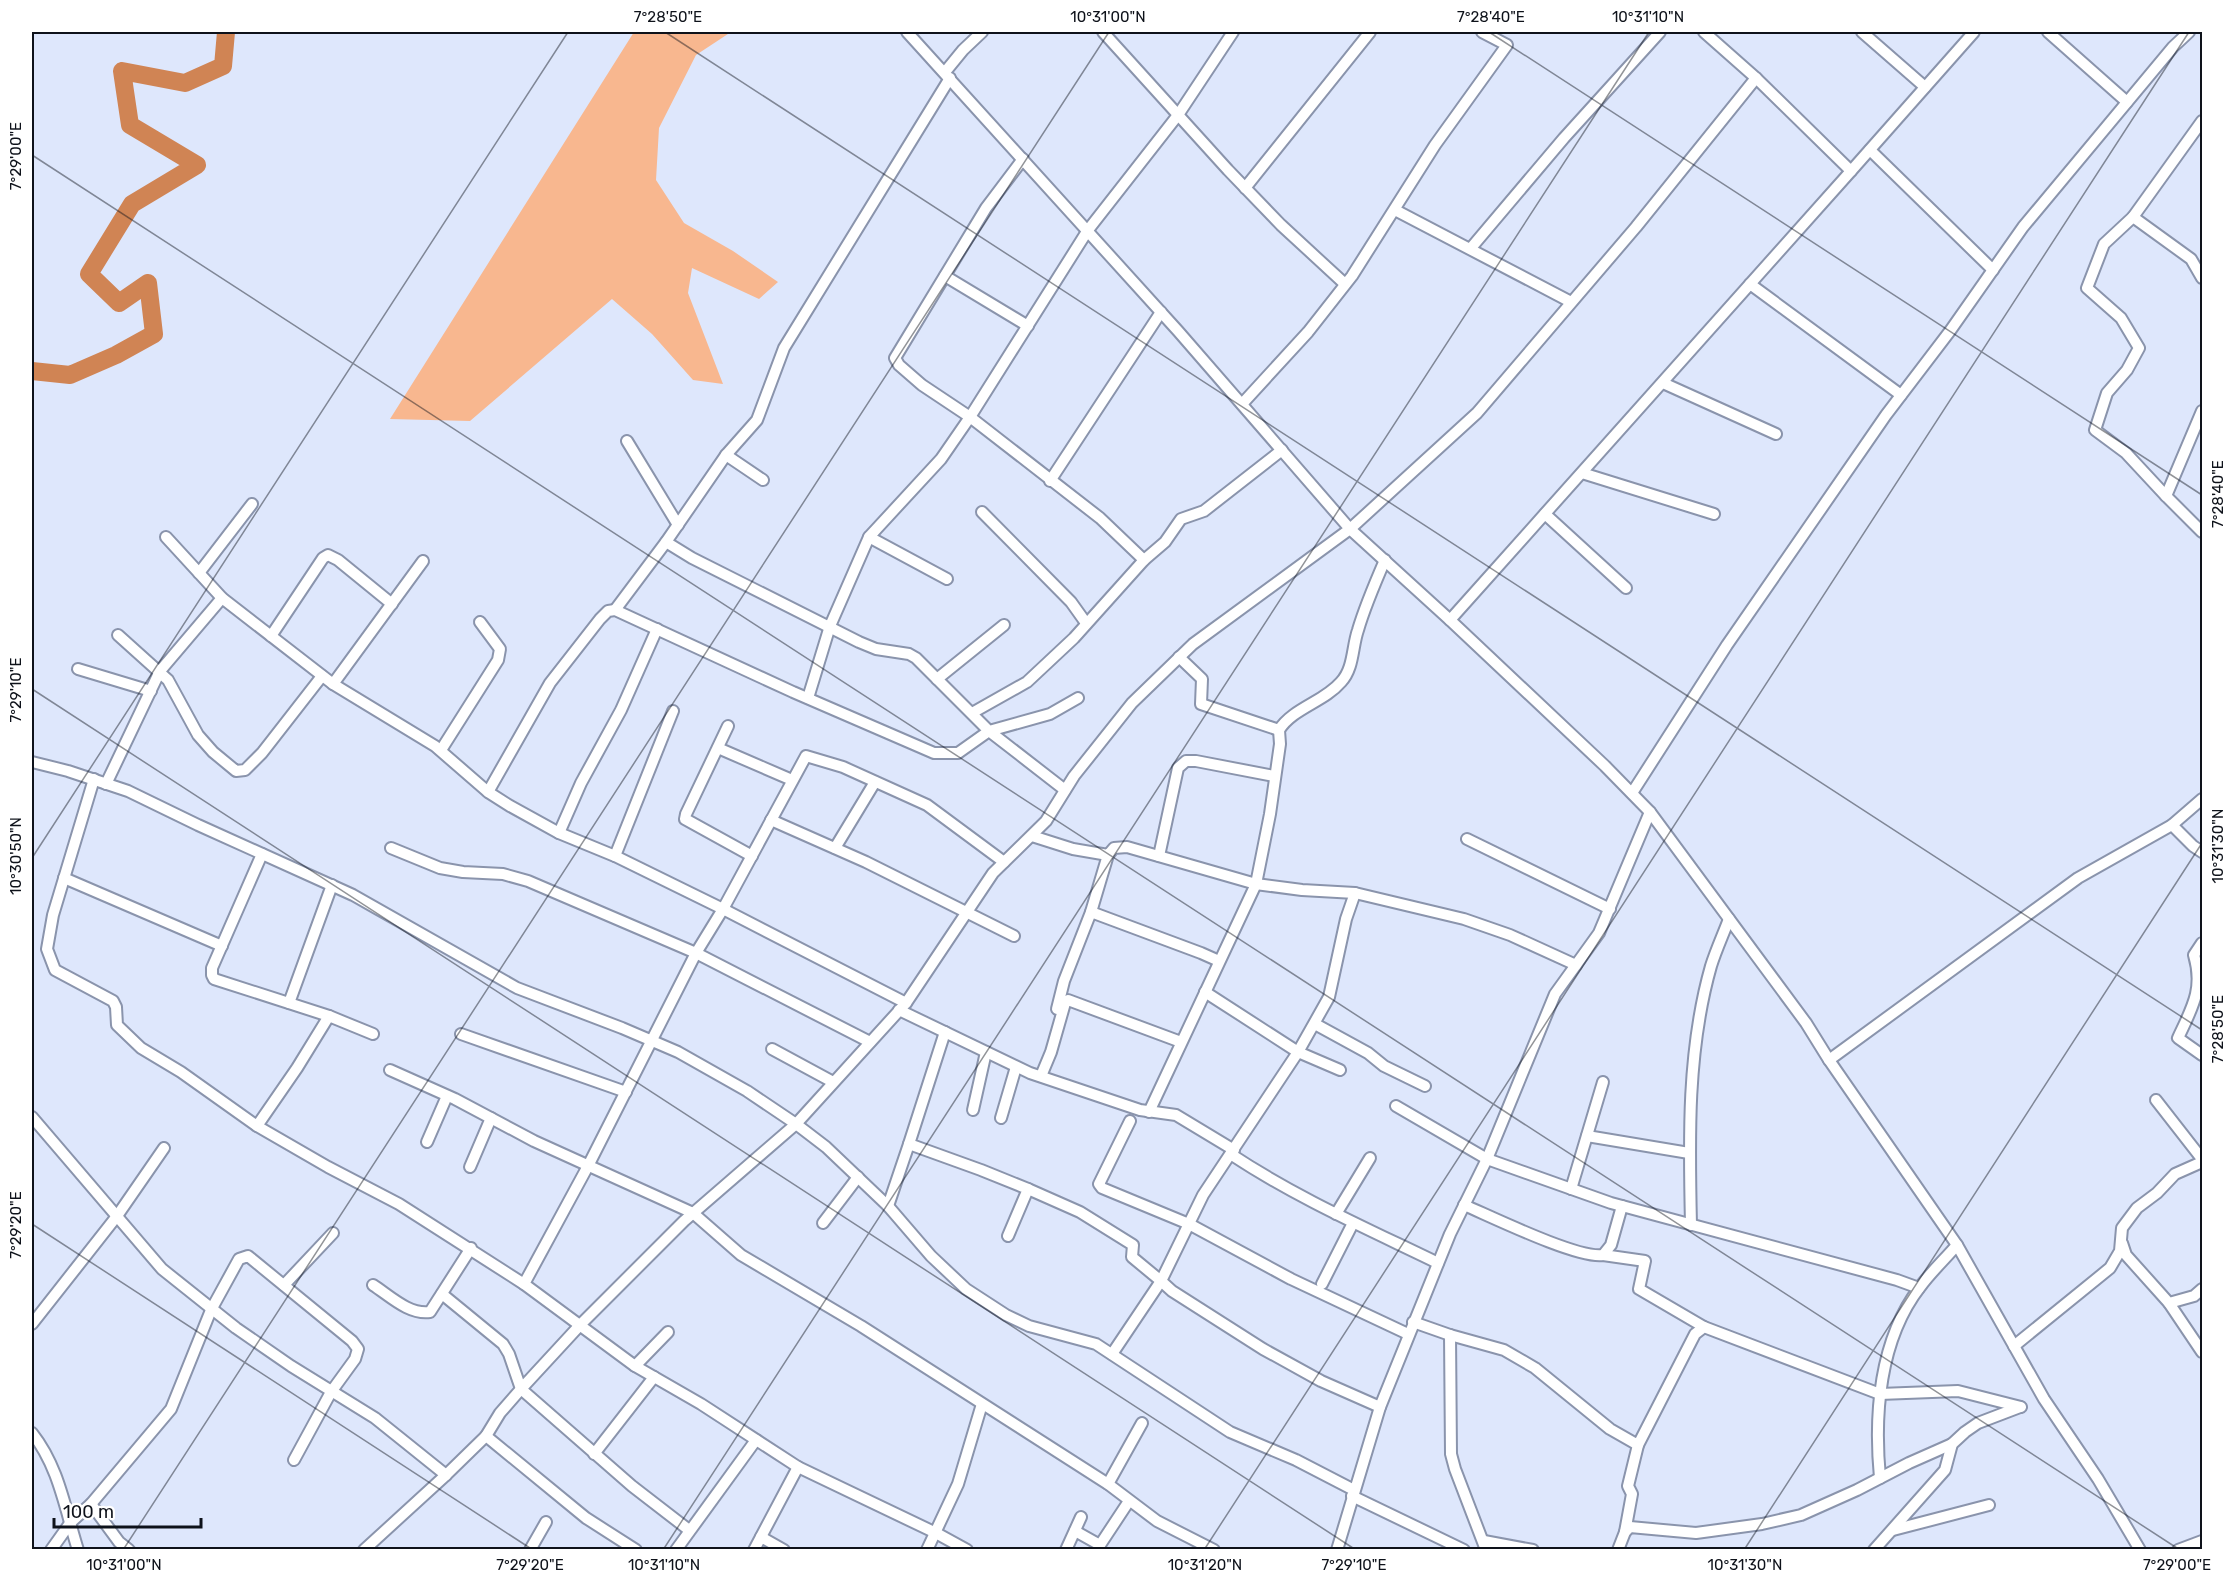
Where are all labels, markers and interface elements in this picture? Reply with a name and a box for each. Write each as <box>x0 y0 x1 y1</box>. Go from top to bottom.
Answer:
text: 7°28'50"E <box>634 8 702 26</box>
text: 10°31'00"N <box>1070 8 1146 26</box>
text: 7°28'40"E <box>1457 8 1525 26</box>
text: 10°31'10"N <box>1612 8 1684 26</box>
text: 7°29'00"E <box>7 122 25 190</box>
text: 7°28'40"E <box>2209 460 2227 528</box>
text: 7°29'10"E <box>7 657 25 723</box>
text: 10°31'30"N <box>2209 809 2227 883</box>
text: 10°30'50"N <box>7 817 25 895</box>
text: 7°28'50"E <box>2209 995 2227 1063</box>
text: 7°29'20"E <box>7 1191 25 1259</box>
scale bar <box>54 1491 201 1529</box>
text: 100 m <box>63 1501 114 1523</box>
text: 10°31'00"N <box>86 1556 162 1574</box>
text: 7°29'20"E <box>496 1556 564 1574</box>
text: 10°31'10"N <box>628 1556 700 1574</box>
text: 10°31'20"N <box>1168 1556 1242 1574</box>
text: 7°29'10"E <box>1321 1556 1387 1574</box>
text: 10°31'30"N <box>1708 1556 1782 1574</box>
text: 7°29'00"E <box>2143 1556 2211 1574</box>

